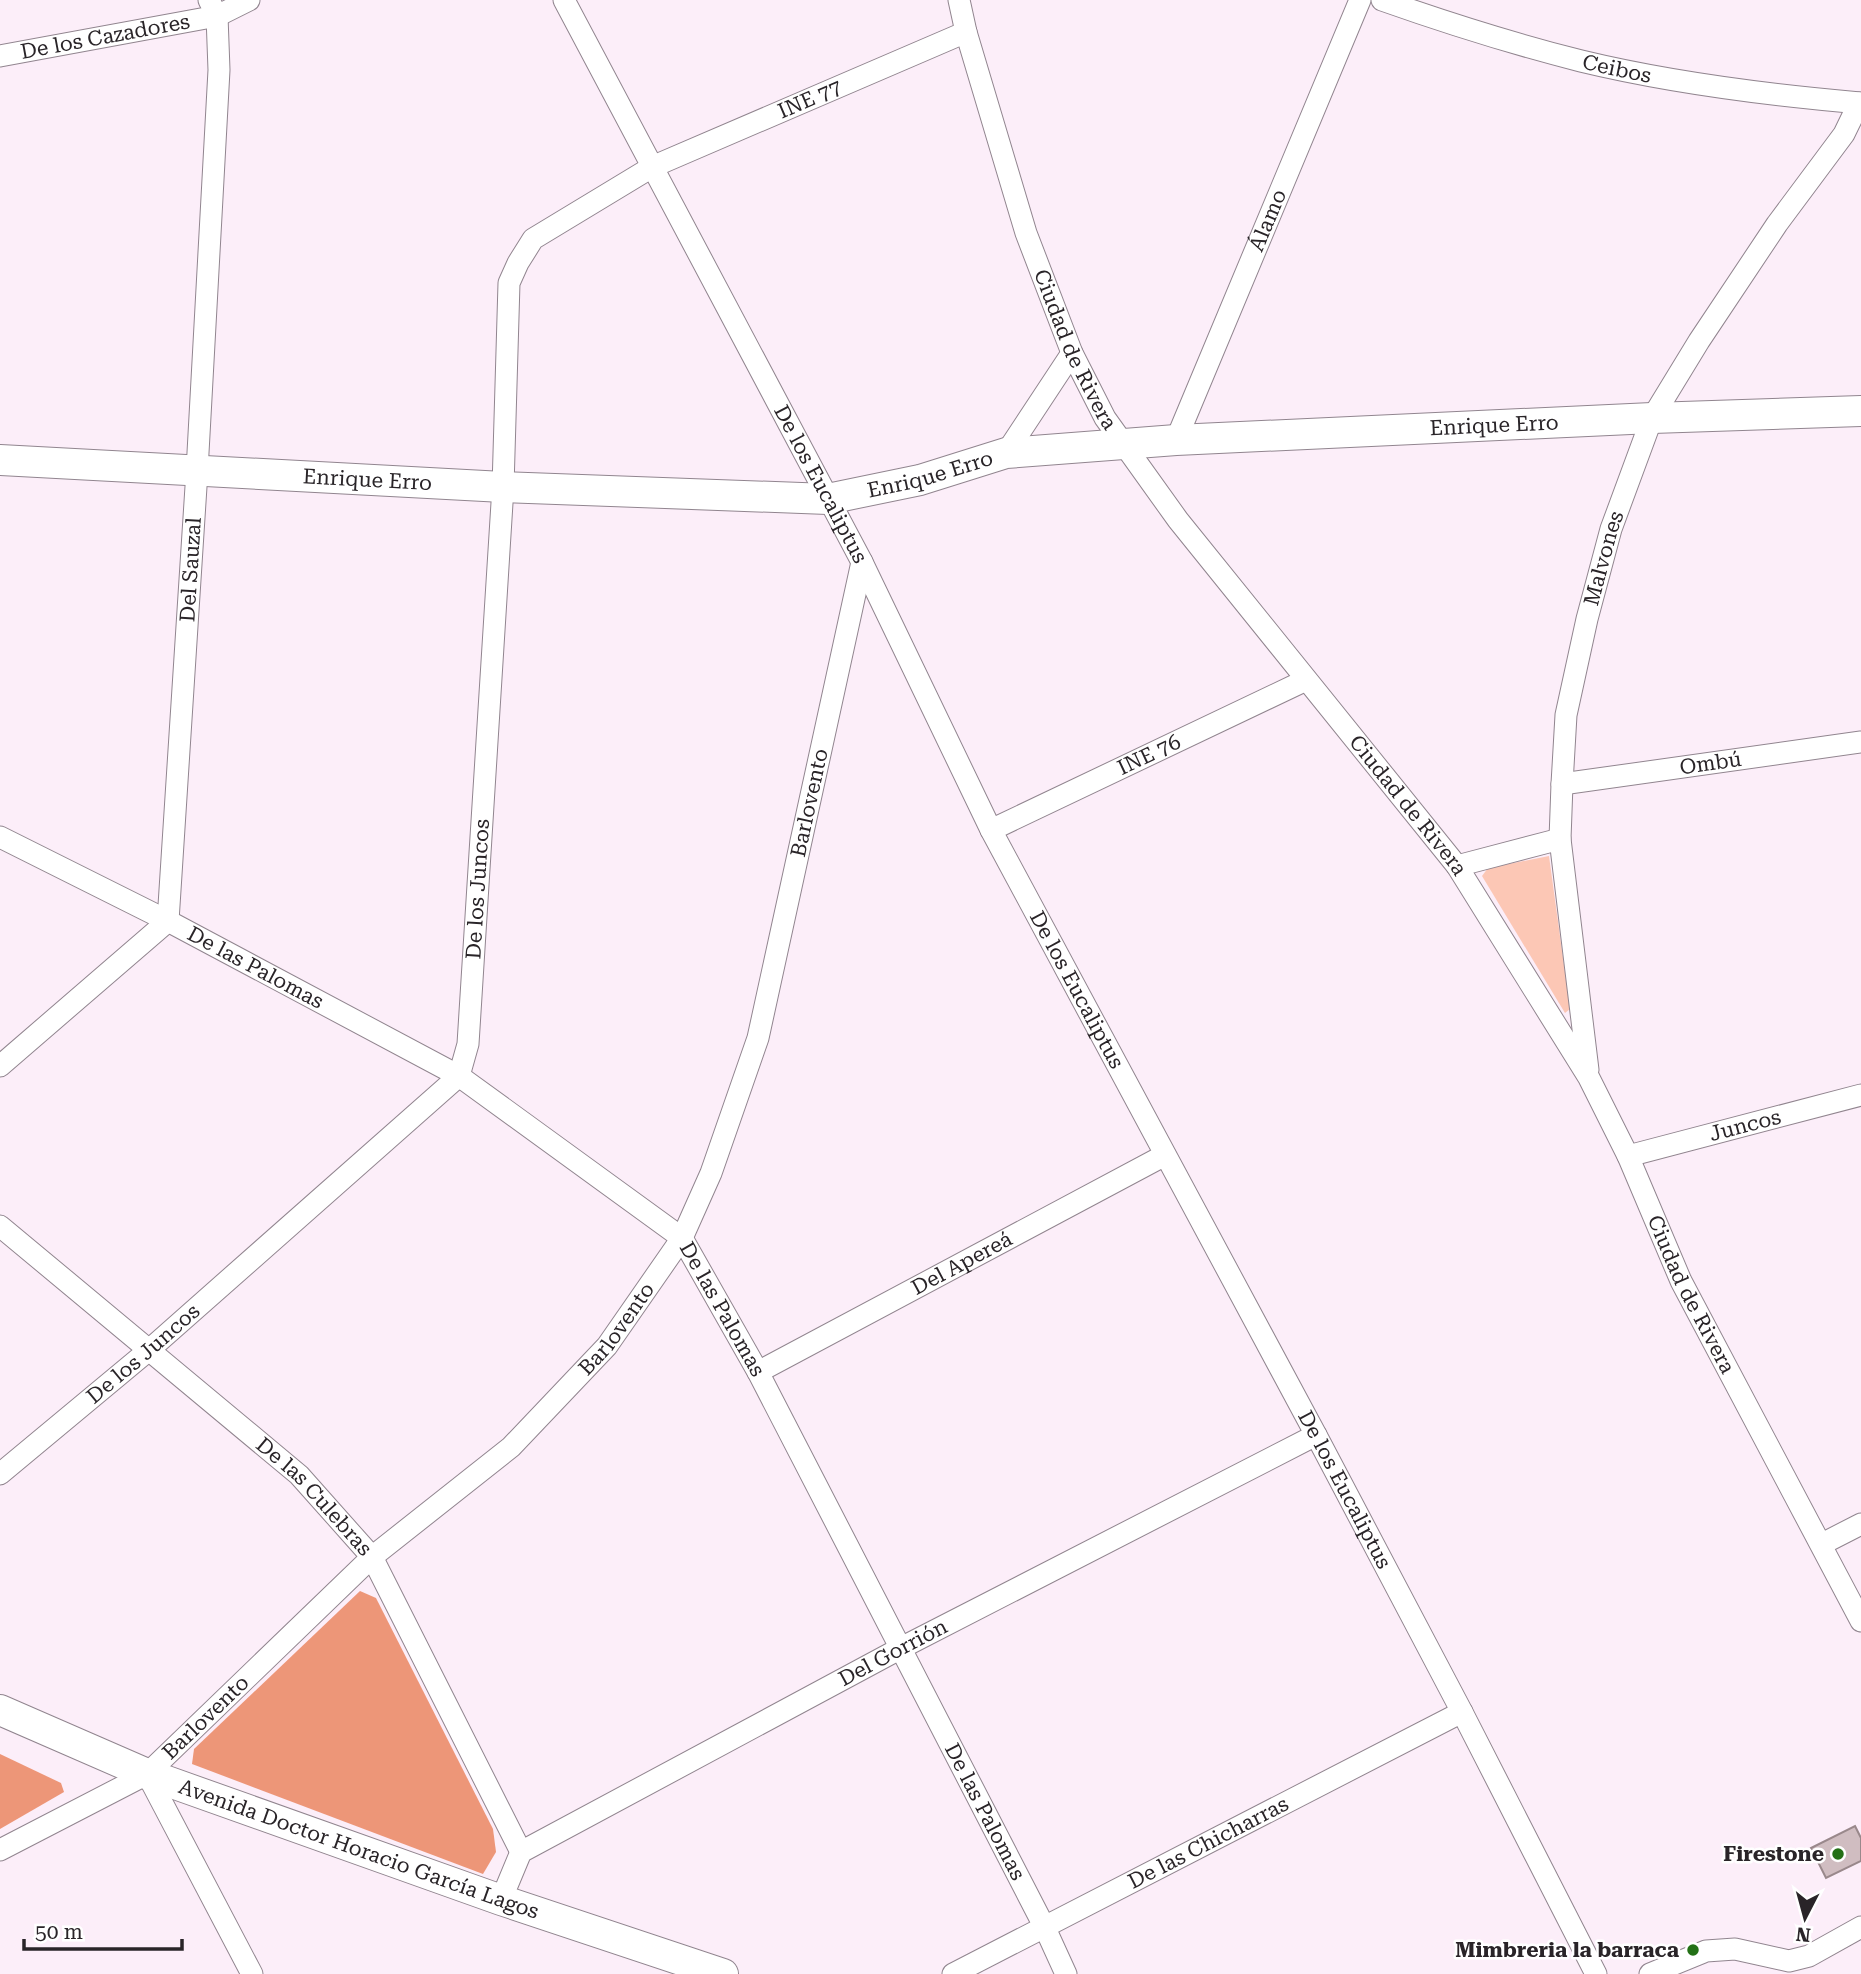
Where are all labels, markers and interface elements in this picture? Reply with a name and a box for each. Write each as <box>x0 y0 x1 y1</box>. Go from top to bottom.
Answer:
street label: De los Cazadores <box>19 9 192 64</box>
street label: Ceibos <box>1580 50 1653 88</box>
street label: INE 77 <box>774 75 845 123</box>
street label: Álamo <box>1243 186 1291 255</box>
street label: Ciudad de Rivera <box>1029 266 1122 435</box>
street label: De los Eucaliptus <box>769 401 872 567</box>
street label: Enrique Erro <box>1429 410 1559 440</box>
street label: Enrique Erro <box>865 446 996 503</box>
street label: Enrique Erro <box>302 464 433 495</box>
street label: Malvones <box>1579 508 1629 608</box>
street label: Del Sauzal <box>175 516 206 623</box>
street label: INE 76 <box>1114 730 1184 780</box>
street label: Ciudad de Rivera <box>1344 730 1472 880</box>
street label: Barlovento <box>786 746 833 859</box>
street label: Ombú <box>1678 747 1743 779</box>
street label: De los Juncos <box>461 818 494 960</box>
street label: De los Eucaliptus <box>1025 907 1129 1073</box>
street label: De las Palomas <box>183 922 328 1014</box>
street label: Juncos <box>1707 1105 1783 1146</box>
street label: Ciudad de Rivera <box>1643 1212 1740 1378</box>
street label: Del Apereá <box>907 1226 1017 1300</box>
street label: De las Palomas <box>675 1238 770 1381</box>
street label: Barlovento <box>574 1278 659 1380</box>
street label: De los Juncos <box>82 1299 205 1409</box>
street label: De los Eucaliptus <box>1293 1406 1396 1573</box>
street label: De las Culebras <box>251 1432 377 1561</box>
street label: Del Gorrión <box>834 1614 952 1691</box>
street label: Barlovento <box>158 1670 254 1764</box>
street label: De las Palomas <box>940 1739 1030 1884</box>
street label: Avenida Doctor Horacio García Lagos <box>175 1774 542 1924</box>
street label: De las Chicharras <box>1124 1791 1292 1894</box>
place label: Firestone <box>1723 1842 1824 1866</box>
marker: Firestone <box>1830 1846 1846 1862</box>
north arrow <box>1770 1883 1840 1953</box>
scale bar <box>24 1908 182 1952</box>
text: 50 m <box>35 1920 83 1944</box>
text: N <box>1794 1922 1812 1947</box>
place label: Mimbreria la barraca <box>1455 1938 1680 1962</box>
marker: Mimbreria la barraca <box>1685 1942 1701 1958</box>

